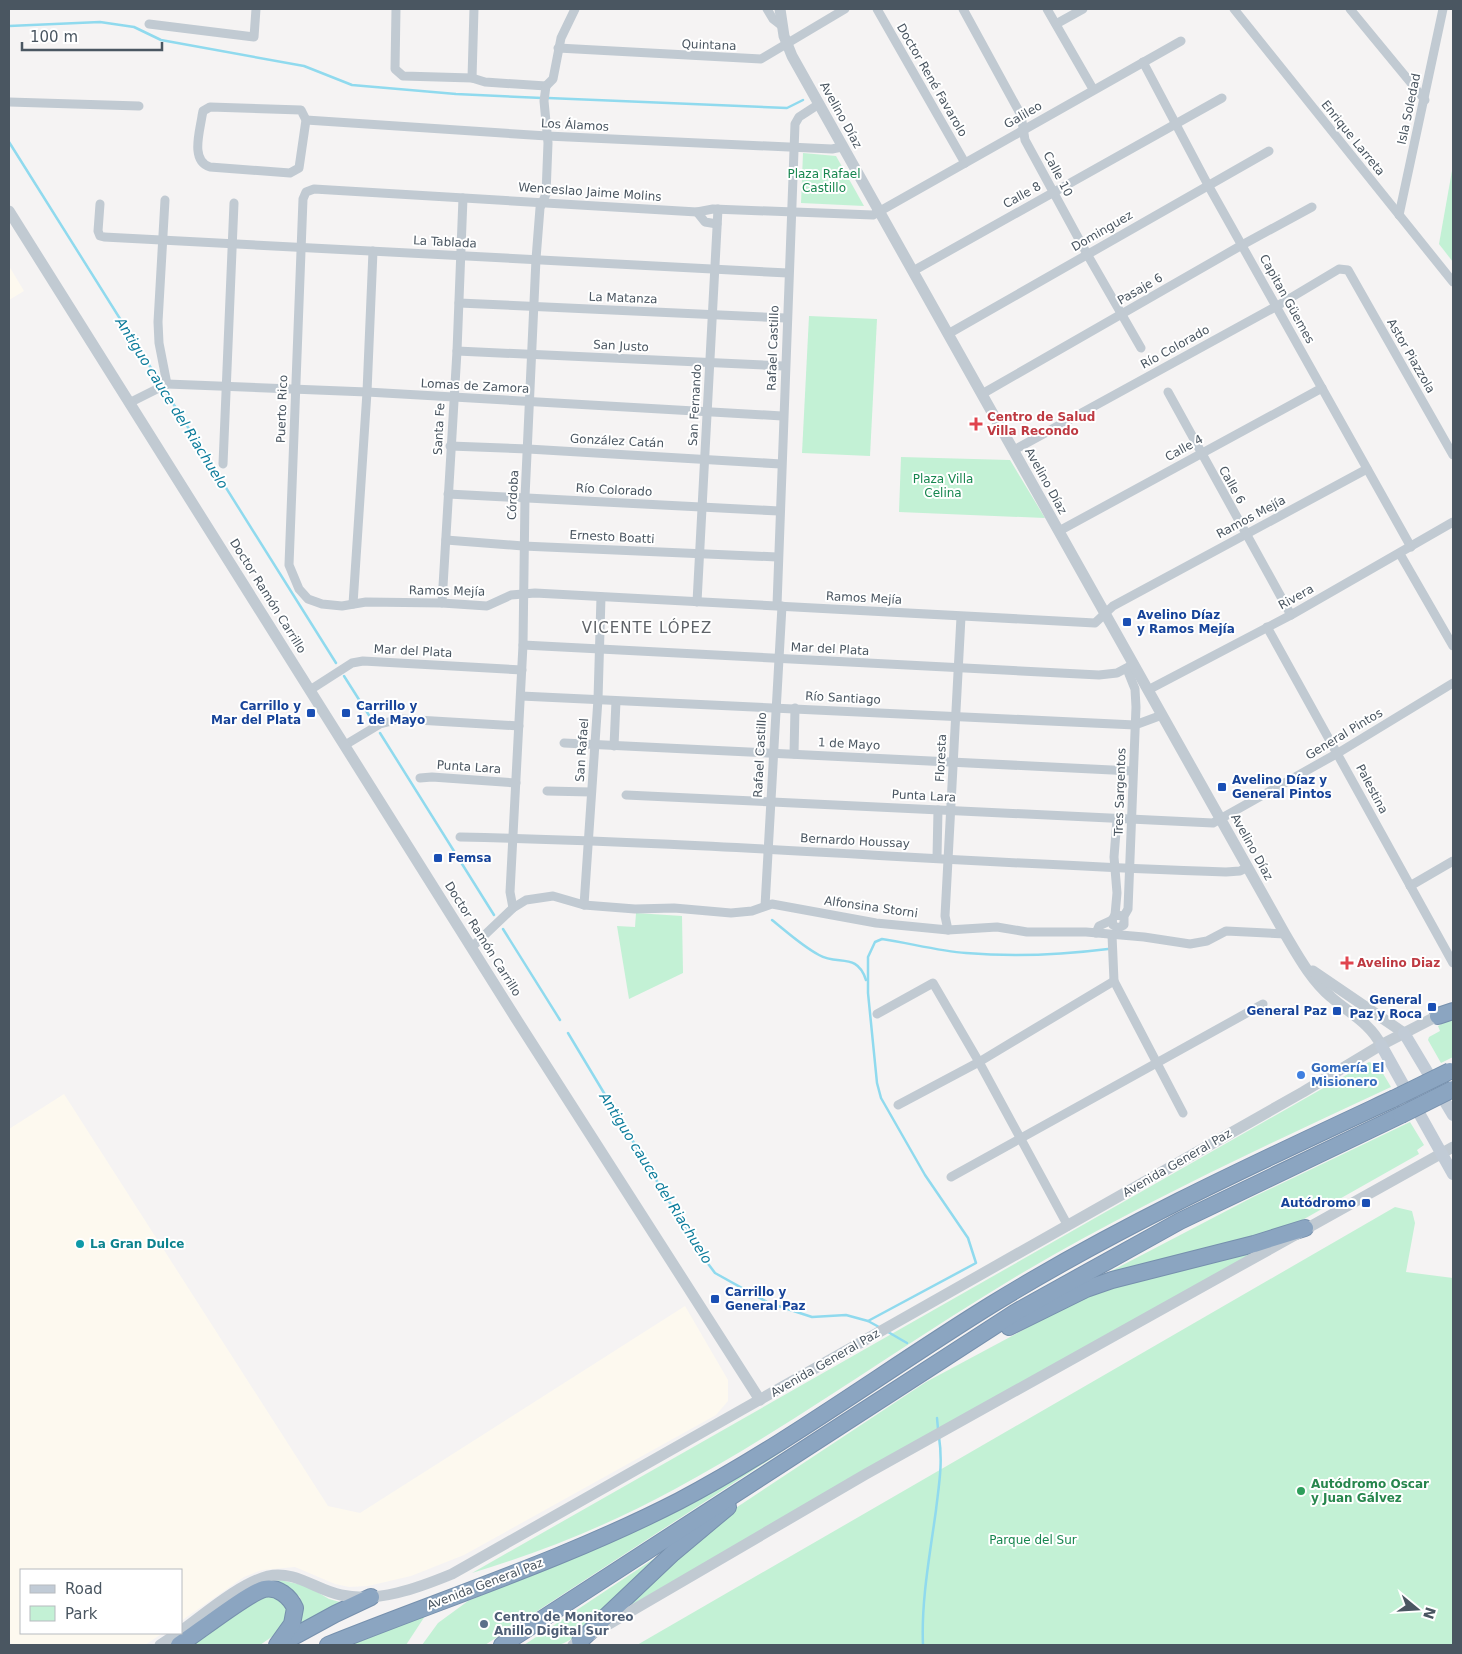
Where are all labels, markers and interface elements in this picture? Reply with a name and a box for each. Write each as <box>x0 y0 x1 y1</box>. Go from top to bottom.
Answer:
scale bar <box>22 20 162 52</box>
street label: Doctor René Favarolo <box>894 21 970 139</box>
text: 100 m <box>30 28 78 46</box>
street label: Quintana <box>681 37 737 53</box>
street label: Isla Soledad <box>1395 72 1423 146</box>
street label: Avelino Díaz <box>817 79 865 151</box>
street label: Enrique Larreta <box>1318 98 1388 178</box>
street label: Galileo <box>1002 99 1044 131</box>
street label: Los Álamos <box>541 115 609 134</box>
street label: Calle 10 <box>1040 149 1076 199</box>
park label: Plaza Rafael Castillo <box>787 167 861 195</box>
street label: Calle 8 <box>1001 179 1043 211</box>
street label: Wenceslao Jaime Molins <box>518 180 662 204</box>
street label: Dominguez <box>1069 208 1135 254</box>
street label: La Tablada <box>413 233 477 251</box>
street label: Capitan Güemes <box>1257 252 1317 346</box>
street label: Pasaje 6 <box>1115 270 1165 308</box>
street label: La Matanza <box>588 290 658 306</box>
street label: Rafael Castillo <box>765 305 781 391</box>
water label: Antiguo cauce del Riachuelo <box>112 314 232 492</box>
street label: Astor Piazzola <box>1384 316 1438 396</box>
street label: Río Colorado <box>1138 322 1212 372</box>
street label: San Justo <box>593 338 649 354</box>
street label: San Fernando <box>686 364 704 446</box>
street label: Puerto Rico <box>274 375 290 443</box>
street label: Lomas de Zamora <box>420 376 530 396</box>
street label: Santa Fe <box>431 403 447 455</box>
place label: Centro de Salud Villa Recondo <box>987 410 1095 438</box>
marker: Centro de Salud Villa Recondo <box>969 417 983 431</box>
street label: González Catán <box>570 432 664 450</box>
street label: Calle 4 <box>1163 432 1205 464</box>
street label: Avelino Díaz <box>1022 445 1070 517</box>
street label: Calle 6 <box>1216 464 1248 506</box>
street label: Córdoba <box>505 469 521 521</box>
park label: Plaza Villa Celina <box>913 472 973 500</box>
street label: Río Colorado <box>575 481 653 499</box>
street label: Ramos Mejía <box>1214 493 1288 541</box>
street label: Ernesto Boatti <box>569 528 655 546</box>
street label: Doctor Ramón Carrillo <box>227 536 309 656</box>
street label: Rivera <box>1276 582 1316 612</box>
street label: Ramos Mejía <box>409 583 485 599</box>
street label: Ramos Mejía <box>826 589 902 607</box>
place label: Avelino Díaz y Ramos Mejía <box>1137 608 1235 636</box>
marker: Avelino Díaz y Ramos Mejía <box>1121 616 1133 628</box>
district label: VICENTE LÓPEZ <box>582 618 712 637</box>
street label: Mar del Plata <box>790 640 870 658</box>
street label: Mar del Plata <box>373 642 453 660</box>
street label: Río Santiago <box>805 689 881 707</box>
place label: Carrillo y Mar del Plata <box>211 699 301 727</box>
place label: Carrillo y 1 de Mayo <box>356 699 425 727</box>
street label: General Pintos <box>1303 706 1385 762</box>
marker: Carrillo y Mar del Plata <box>305 707 317 719</box>
marker: Carrillo y 1 de Mayo <box>340 707 352 719</box>
street label: Rafael Castillo <box>751 712 769 798</box>
street label: San Rafael <box>573 718 591 782</box>
street label: Floresta <box>933 734 949 782</box>
street label: 1 de Mayo <box>817 735 881 753</box>
street label: Tres Sargentos <box>1111 748 1129 837</box>
street label: Punta Lara <box>436 758 502 776</box>
street label: Palestina <box>1353 762 1391 816</box>
place label: Avelino Díaz y General Pintos <box>1232 773 1332 801</box>
marker: Avelino Díaz y General Pintos <box>1216 781 1228 793</box>
street label: Punta Lara <box>891 787 957 805</box>
street label: Avelino Díaz <box>1228 811 1276 883</box>
street label: Bernardo Houssay <box>800 831 910 851</box>
place label: Femsa <box>448 851 492 865</box>
marker: Femsa <box>432 852 444 864</box>
street label: Doctor Ramón Carrillo <box>442 879 524 999</box>
street label: Alfonsina Storni <box>823 893 919 921</box>
place label: Avelino Diaz <box>1357 956 1440 970</box>
marker: Avelino Diaz <box>1341 957 1353 969</box>
place label: General Paz y Roca <box>1350 993 1422 1021</box>
marker: General Paz y Roca <box>1426 1001 1438 1013</box>
place label: General Paz <box>1246 1004 1327 1018</box>
marker: General Paz <box>1331 1005 1343 1017</box>
place label: Gomería El Misionero <box>1311 1061 1384 1089</box>
marker: Gomería El Misionero <box>1295 1069 1307 1081</box>
water label: Antiguo cauce del Riachuelo <box>596 1089 716 1267</box>
street label: Avenida General Paz <box>1120 1126 1234 1200</box>
place label: Autódromo <box>1281 1196 1356 1210</box>
marker: Autódromo <box>1360 1197 1372 1209</box>
place label: La Gran Dulce <box>90 1237 184 1251</box>
marker: La Gran Dulce <box>74 1238 86 1250</box>
place label: Carrillo y General Paz <box>725 1285 806 1313</box>
marker: Carrillo y General Paz <box>709 1293 721 1305</box>
street label: Avenida General Paz <box>768 1326 882 1400</box>
place label: Autódromo Oscar y Juan Gálvez <box>1311 1477 1429 1505</box>
marker: Autódromo Oscar y Juan Gálvez <box>1295 1485 1307 1497</box>
park label: Parque del Sur <box>989 1533 1077 1547</box>
street label: Avenida General Paz <box>425 1555 545 1613</box>
legend <box>20 1569 182 1634</box>
text: Road <box>65 1580 103 1598</box>
north arrow <box>1392 1584 1442 1634</box>
text: Park <box>65 1605 98 1623</box>
text: N <box>1420 1605 1439 1621</box>
place label: Centro de Monitoreo Anillo Digital Sur <box>494 1610 634 1638</box>
marker: Centro de Monitoreo Anillo Digital Sur <box>478 1618 490 1630</box>

